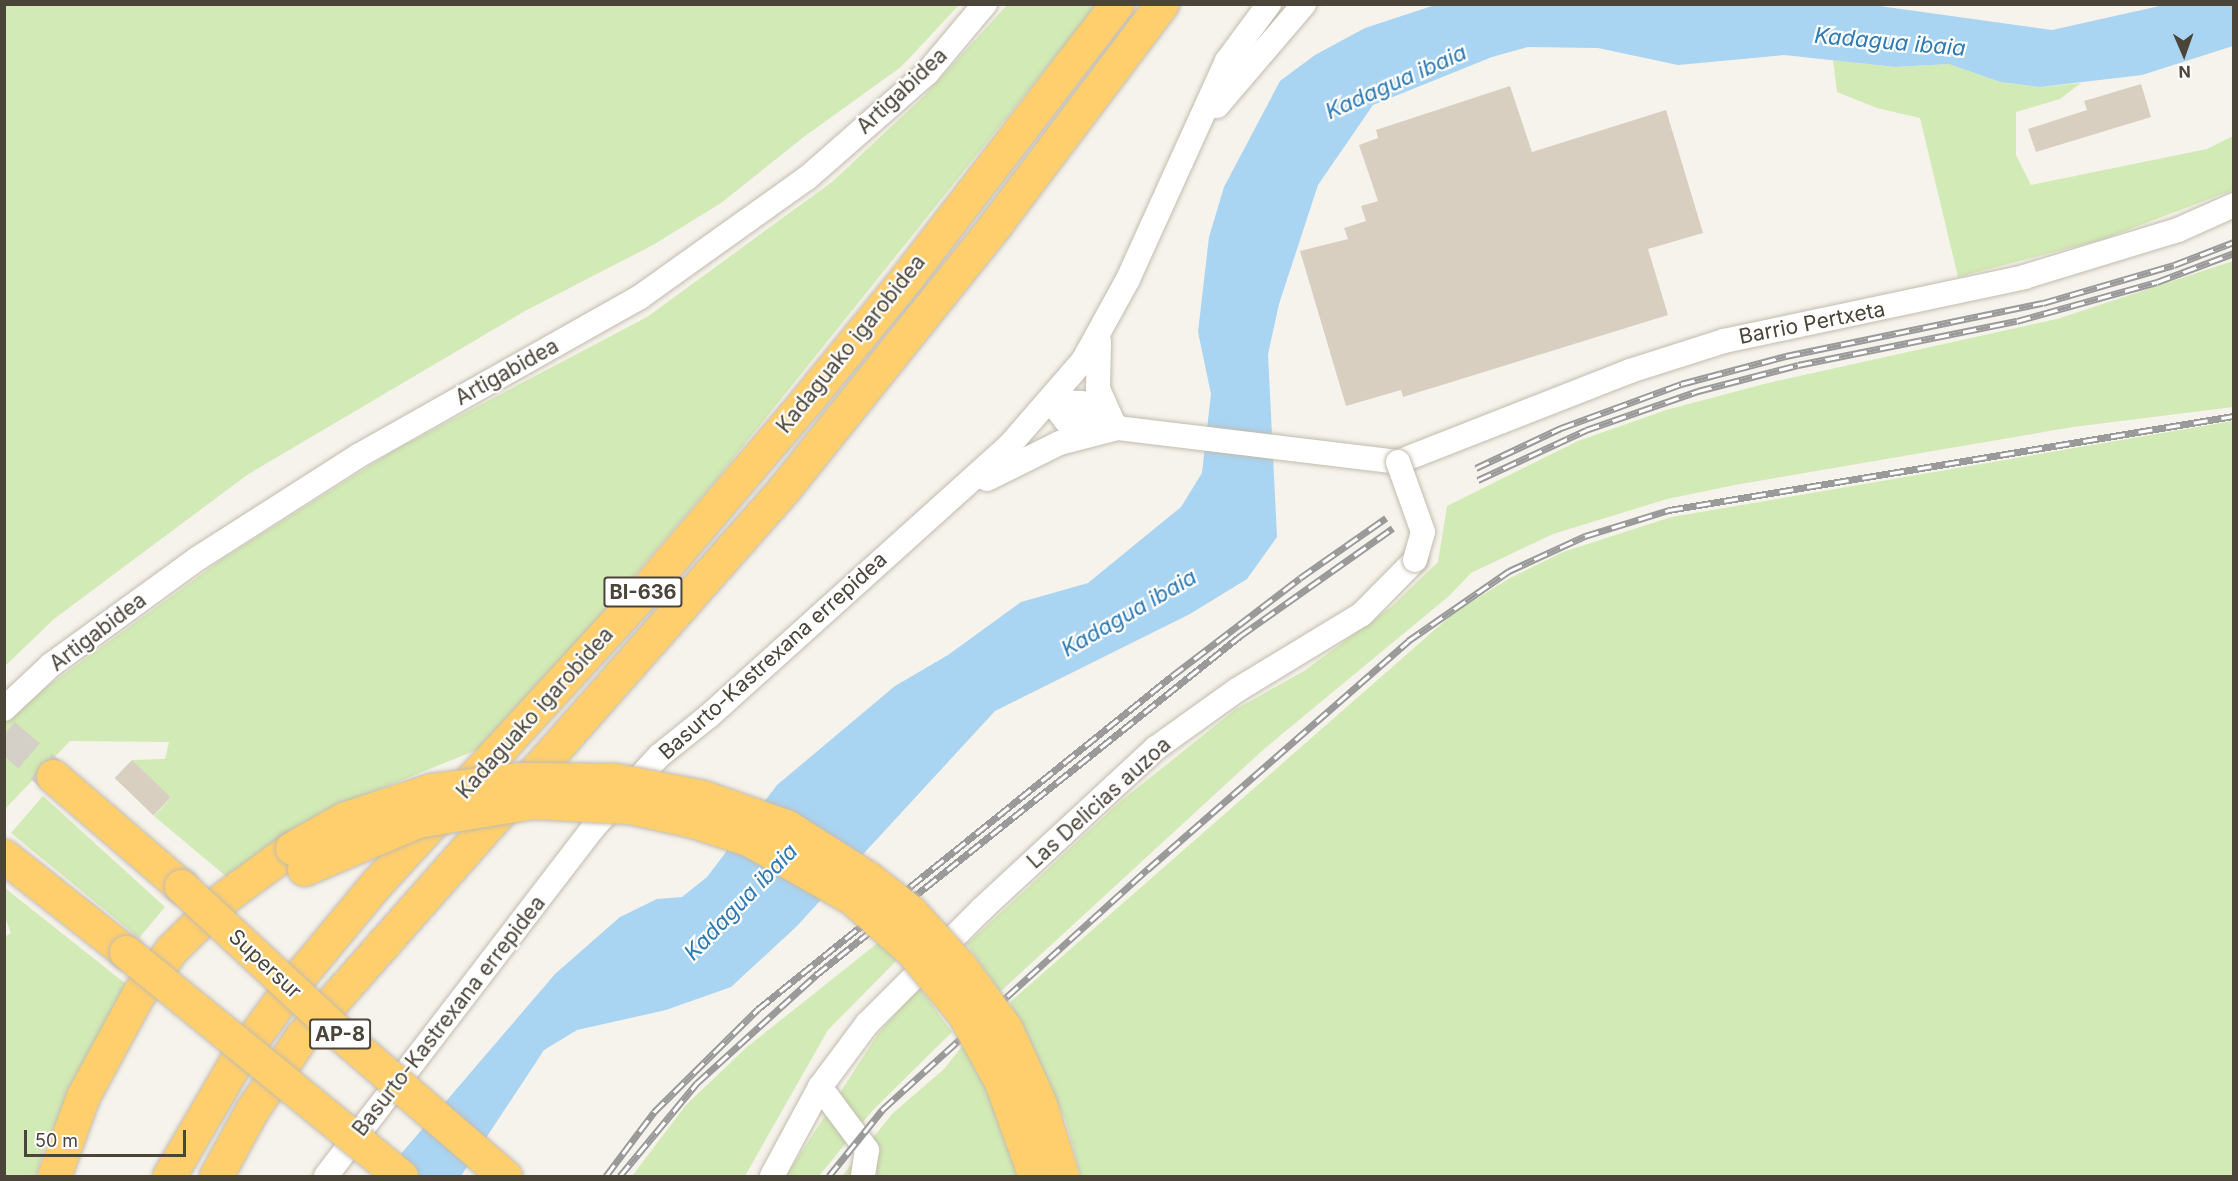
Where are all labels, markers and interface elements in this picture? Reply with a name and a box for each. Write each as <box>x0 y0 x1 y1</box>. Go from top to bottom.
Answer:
water label: Kadagua ibaia <box>1813 22 1967 62</box>
north arrow <box>2154 24 2214 84</box>
water label: Kadagua ibaia <box>1321 39 1471 125</box>
street label: Artigabidea <box>852 43 952 139</box>
text: N <box>2178 62 2191 82</box>
street label: Kadaguako igarobidea <box>771 250 931 438</box>
street label: Barrio Pertxeta <box>1737 296 1887 350</box>
street label: Artigabidea <box>451 333 563 411</box>
street label: Basurto-Kastrexana errepidea <box>654 547 892 765</box>
water label: Kadagua ibaia <box>1057 564 1201 662</box>
road number: BI-636 <box>602 575 684 609</box>
street label: Artigabidea <box>45 588 151 676</box>
street label: Kadaguako igarobidea <box>451 622 619 804</box>
street label: Las Delicias auzoa <box>1022 732 1176 874</box>
water label: Kadagua ibaia <box>679 838 803 966</box>
street label: Basurto-Kastrexana errepidea <box>347 891 551 1141</box>
street label: Supersur <box>223 924 307 1004</box>
road number: AP-8 <box>308 1017 372 1051</box>
scale bar <box>27 1118 189 1156</box>
text: 50 m <box>35 1130 78 1151</box>

